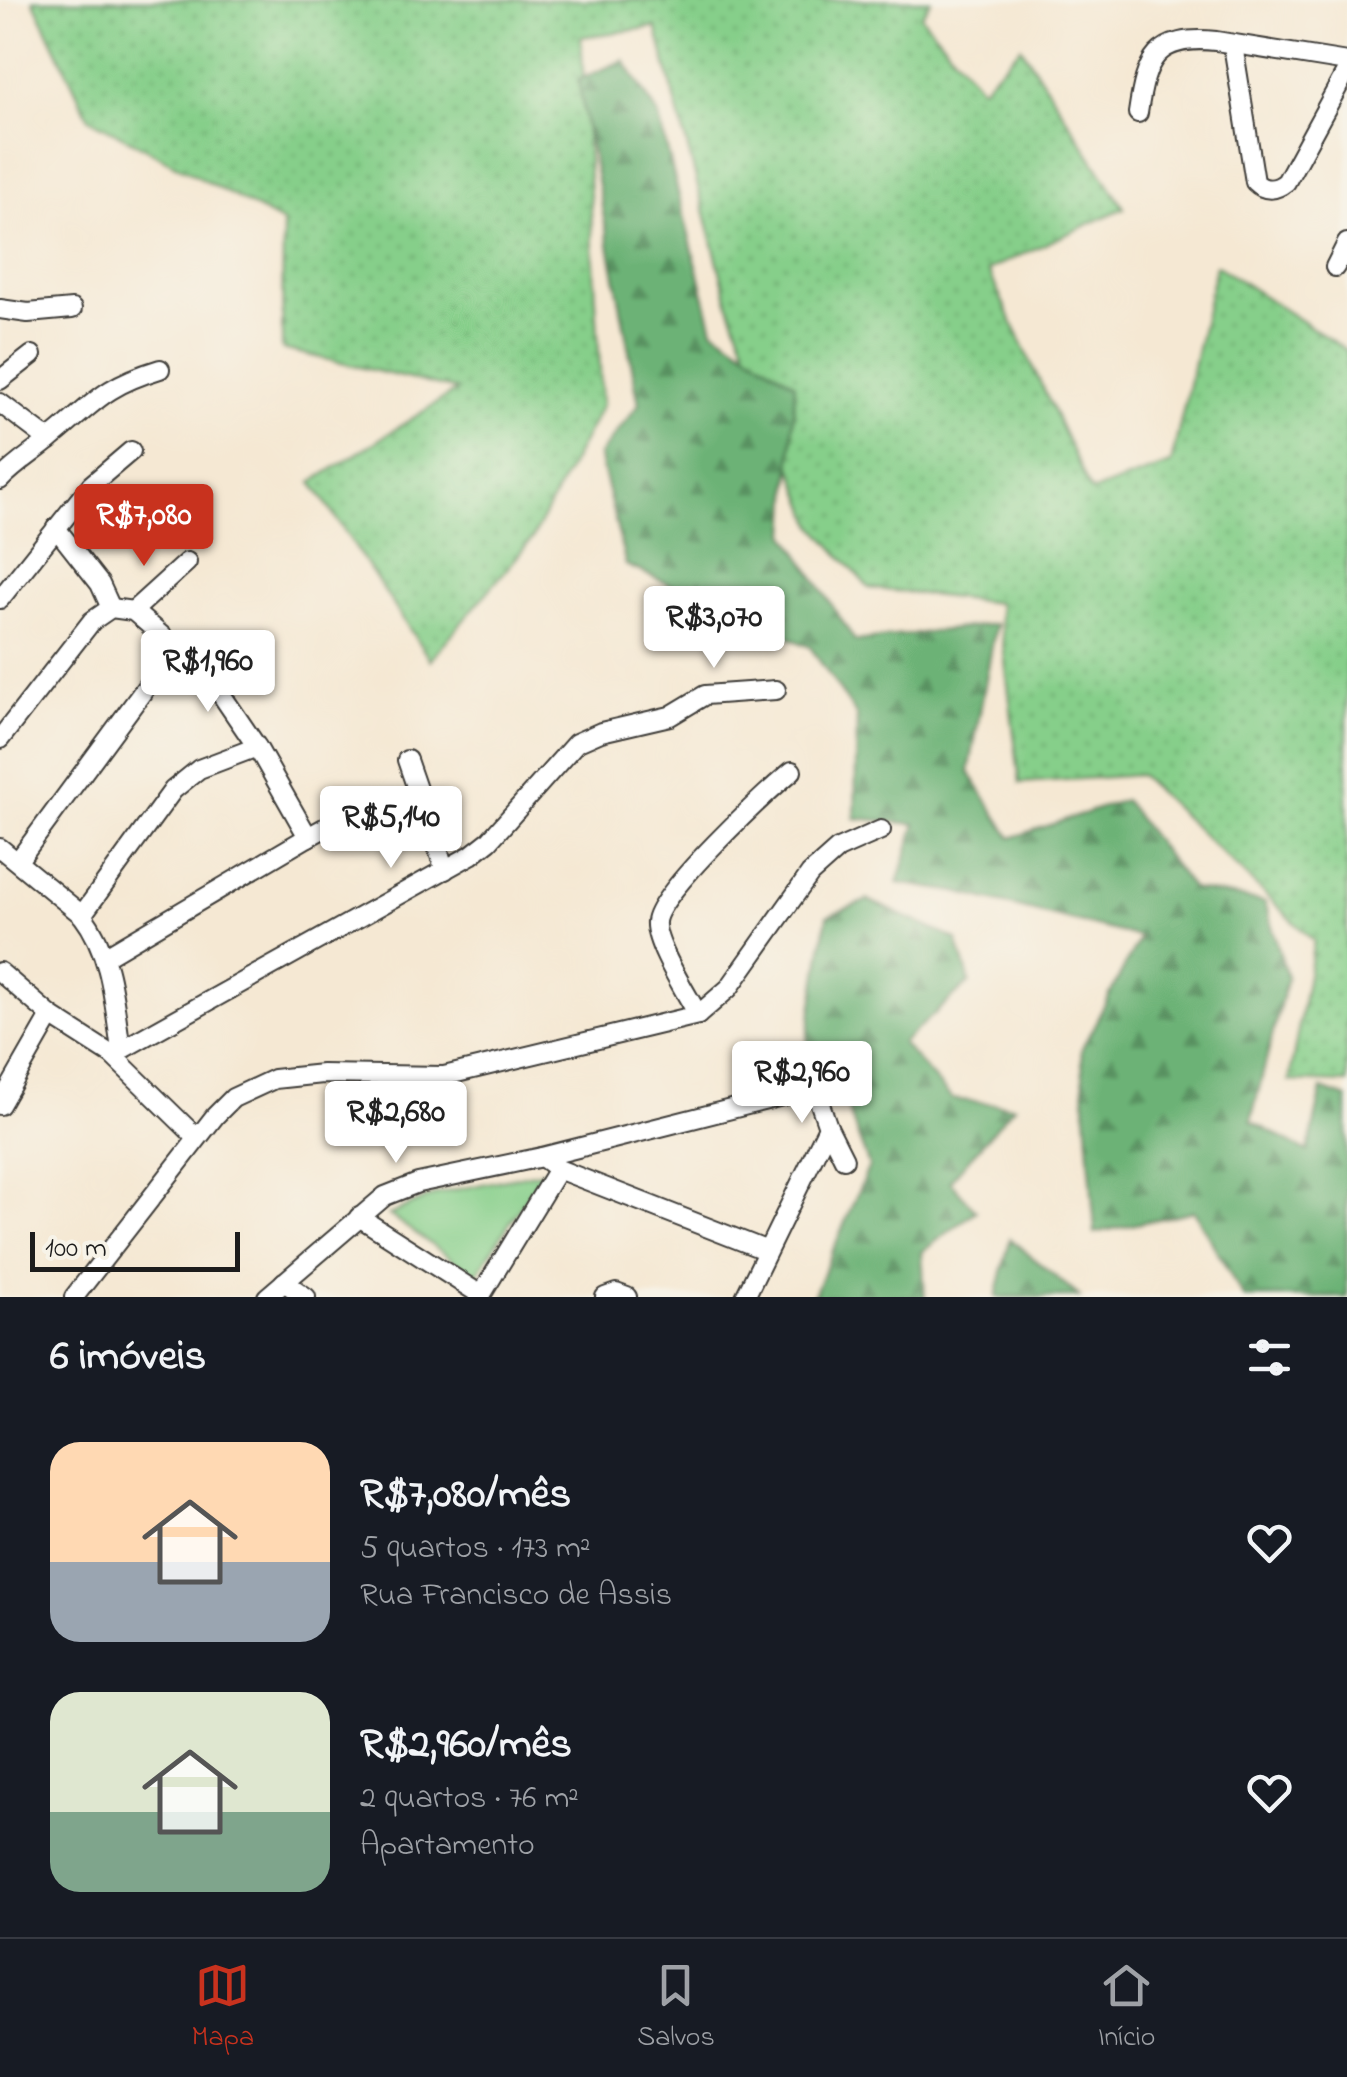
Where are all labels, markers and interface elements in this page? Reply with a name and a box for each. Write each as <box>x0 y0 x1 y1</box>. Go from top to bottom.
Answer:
pin: R$7,080 <box>52 484 236 569</box>
text: R$7,080 <box>96 493 192 540</box>
pin: R$3,070 <box>622 586 806 671</box>
text: R$3,070 <box>666 595 762 642</box>
pin: R$1,960 <box>116 630 300 715</box>
text: R$1,960 <box>163 639 253 686</box>
pin: R$5,140 <box>299 786 483 871</box>
text: R$5,140 <box>342 795 440 842</box>
pin: R$2,960 <box>710 1041 894 1126</box>
text: R$2,960 <box>754 1050 850 1097</box>
pin: R$2,680 <box>304 1081 488 1166</box>
text: R$2,680 <box>347 1090 445 1137</box>
scale bar <box>30 1227 240 1272</box>
text: 100 m <box>45 1229 107 1270</box>
text: 6 imóveis <box>50 1327 206 1388</box>
icon: filters <box>1242 1330 1297 1385</box>
text: R$7,080/mês <box>360 1465 571 1526</box>
icon: home <box>130 1482 250 1602</box>
icon: heart <box>1242 1515 1297 1570</box>
text: 5 quartos · 173 m² <box>360 1526 590 1573</box>
text: Rua Francisco de Assis <box>360 1573 672 1620</box>
text: R$2,960/mês <box>360 1715 572 1776</box>
icon: home <box>130 1732 250 1852</box>
icon: heart <box>1242 1765 1297 1820</box>
text: 2 quartos · 76 m² <box>360 1776 579 1823</box>
text: Apartamento <box>360 1823 535 1870</box>
tab: Mapa <box>192 1958 254 2059</box>
tab: Salvos <box>637 1958 715 2059</box>
tab: Início <box>1098 1958 1155 2059</box>

